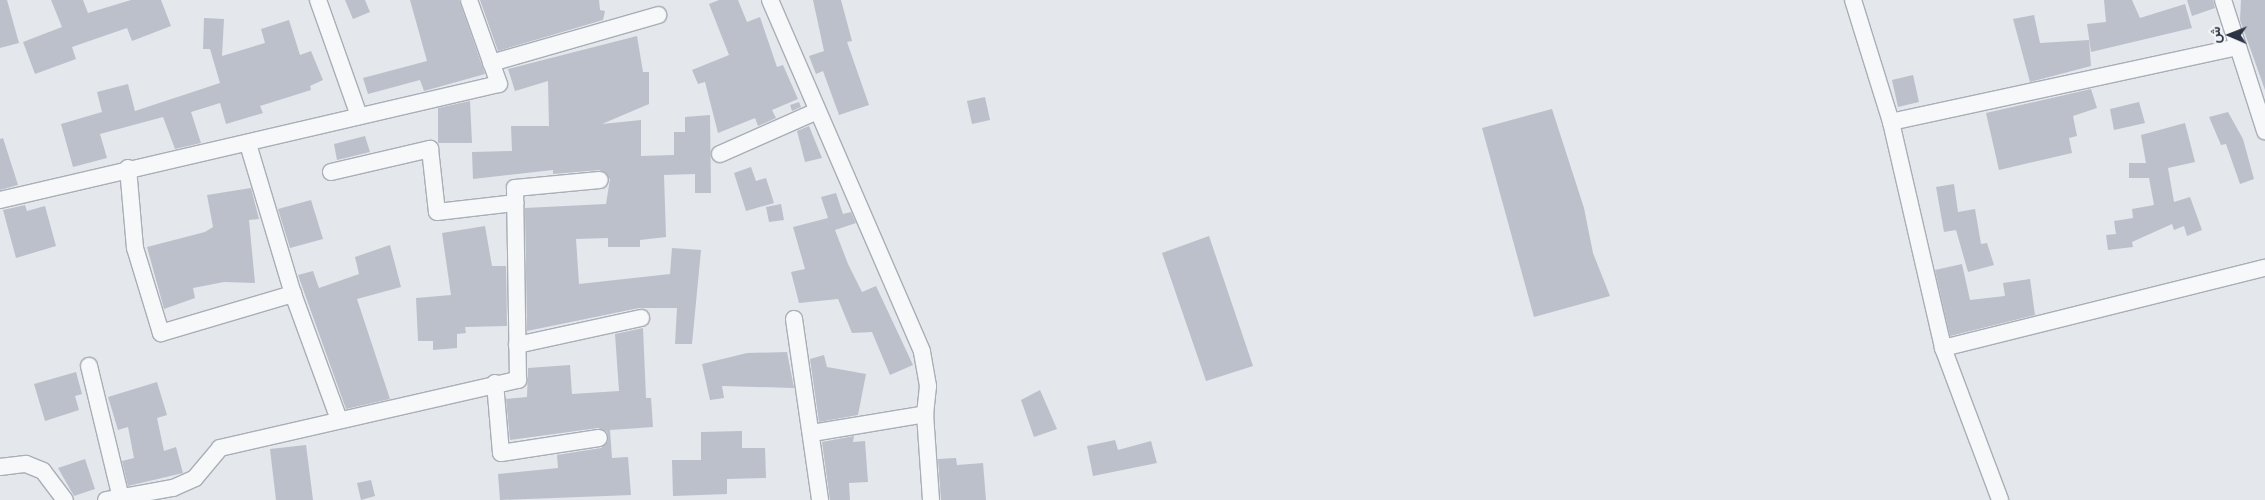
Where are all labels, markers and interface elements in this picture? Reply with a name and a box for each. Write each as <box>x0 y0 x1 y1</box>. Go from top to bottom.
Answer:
north arrow <box>2205 10 2255 60</box>
text: ش <box>2207 26 2223 43</box>

